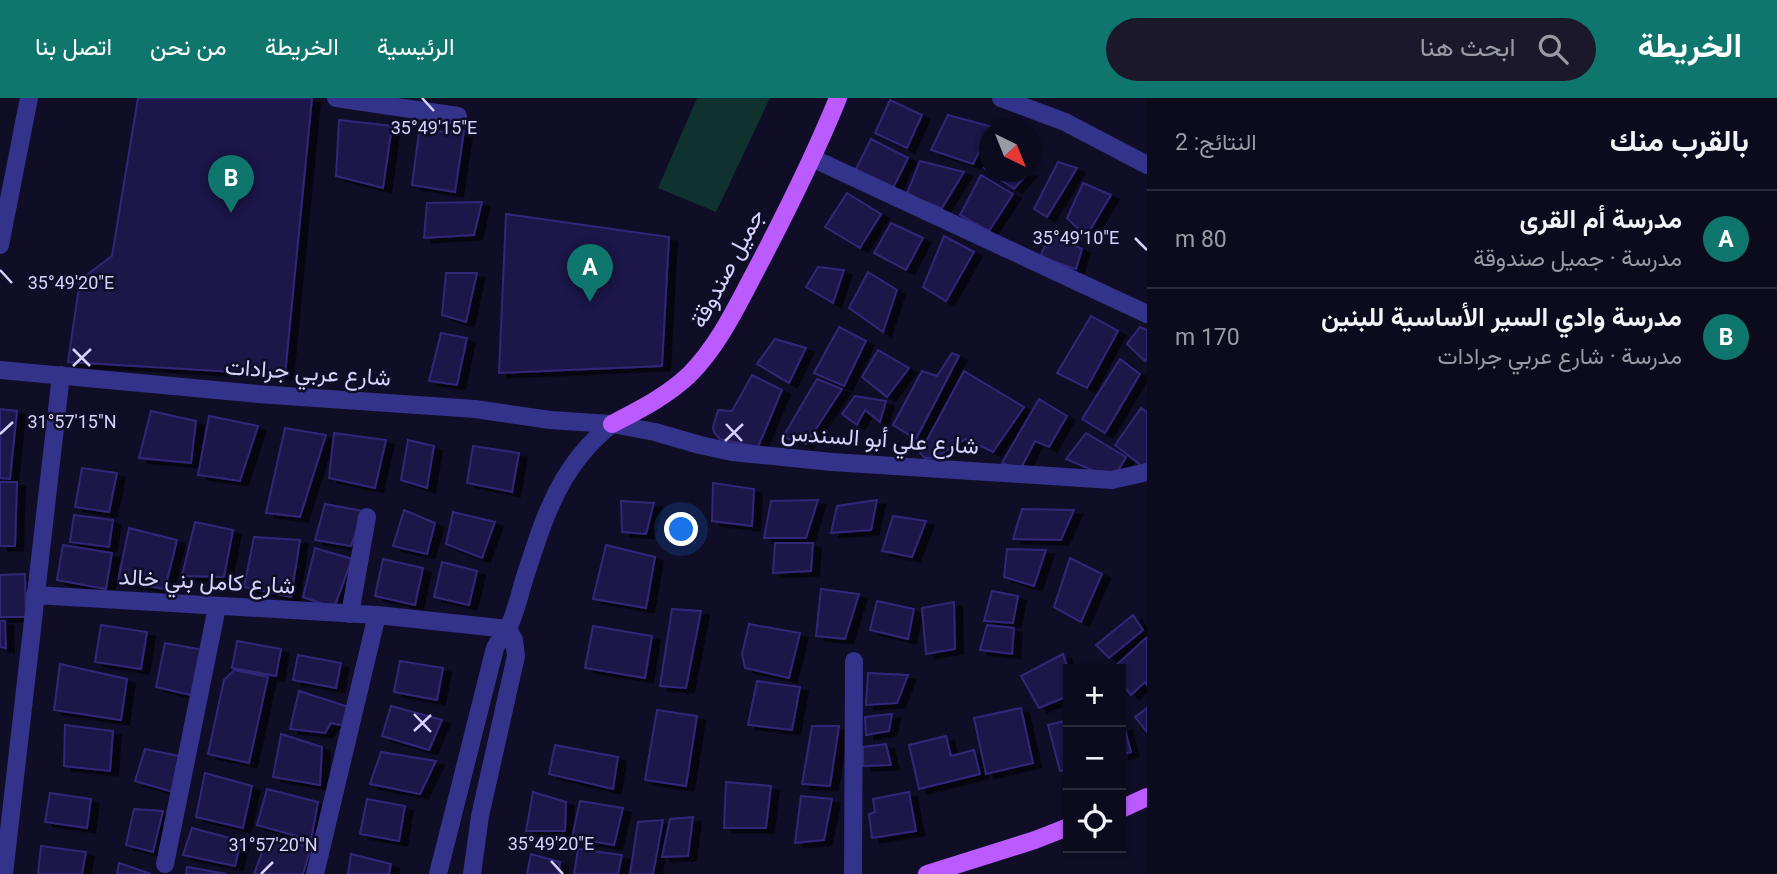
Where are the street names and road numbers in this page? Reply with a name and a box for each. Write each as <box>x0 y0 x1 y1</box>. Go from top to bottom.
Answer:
street label: جميل صندوقة <box>685 204 770 332</box>
street label: شارع عربي جرادات <box>224 353 392 397</box>
street label: شارع علي أبو السندس <box>780 419 980 465</box>
street label: شارع كامل بني خالد <box>118 563 296 605</box>

